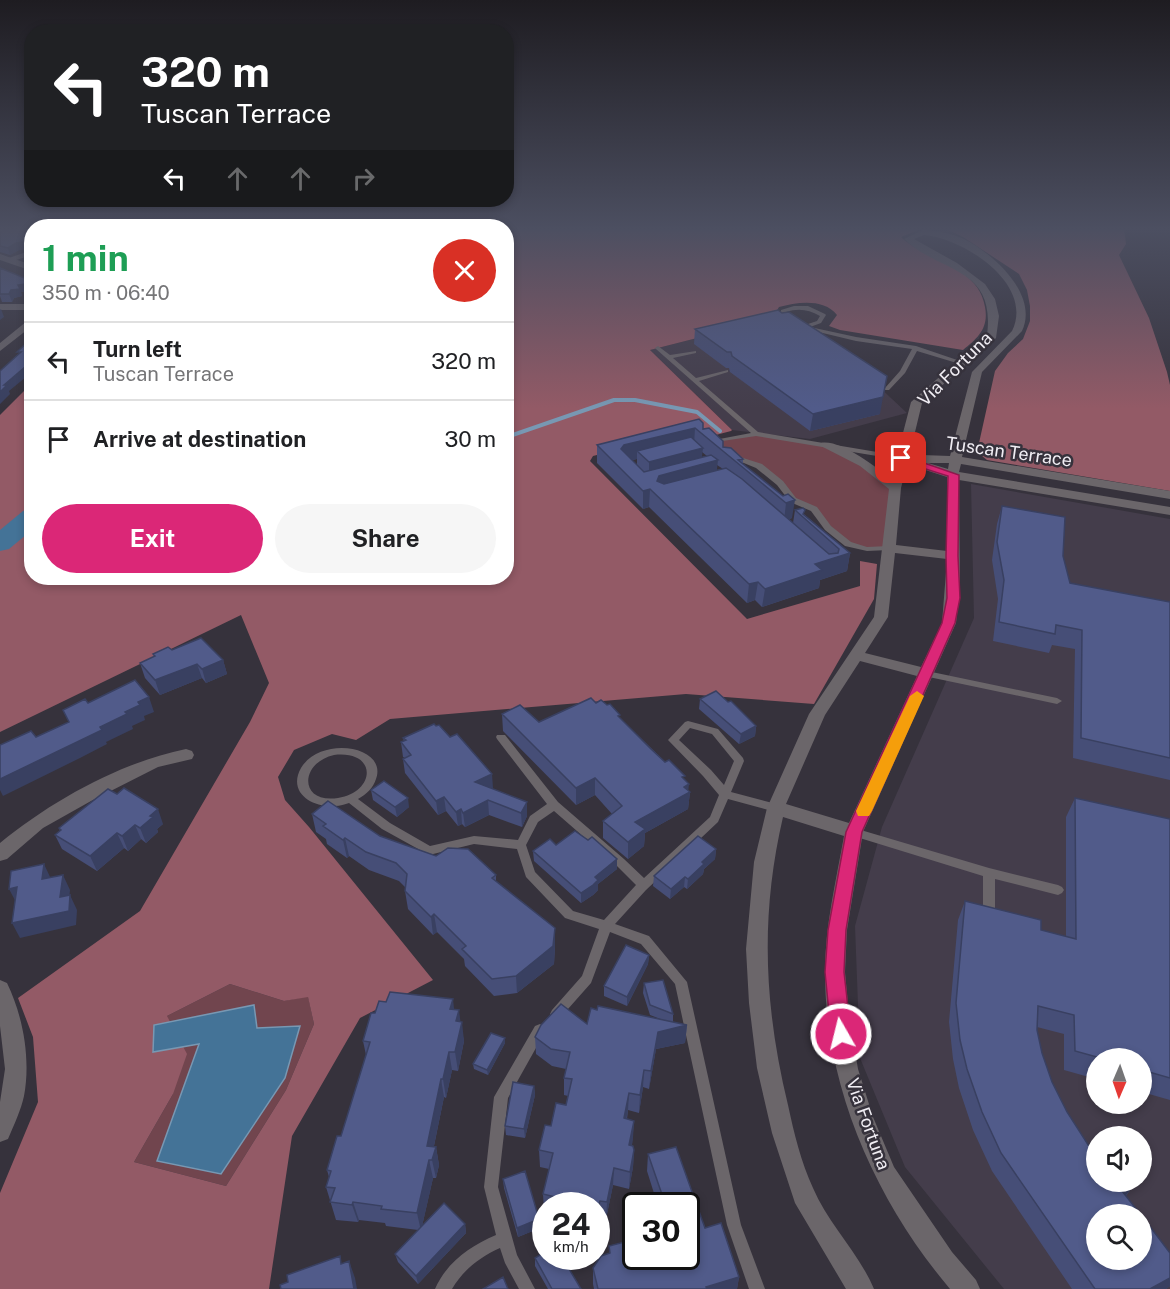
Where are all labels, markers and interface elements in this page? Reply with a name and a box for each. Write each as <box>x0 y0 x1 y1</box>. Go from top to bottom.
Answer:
text: 320 m <box>141 47 270 96</box>
icon: left <box>42 48 120 126</box>
text: Tuscan Terrace <box>141 97 331 129</box>
icon: left <box>158 162 191 195</box>
icon: ahead <box>221 162 254 195</box>
icon: ahead <box>284 162 317 195</box>
icon: right <box>347 162 380 195</box>
text: 1 min <box>42 237 129 279</box>
button: close <box>433 239 496 302</box>
text: 350 m · 06:40 <box>42 281 170 305</box>
street label: Via Fortuna <box>913 327 996 410</box>
text: Turn left <box>93 336 182 362</box>
icon: left <box>42 345 75 378</box>
text: 320 m <box>431 348 496 374</box>
text: Tuscan Terrace <box>93 362 234 386</box>
icon: arrive <box>42 423 75 456</box>
text: Arrive at destination <box>93 426 306 452</box>
text: 30 m <box>444 426 496 452</box>
pin <box>875 432 926 483</box>
street label: Tuscan Terrace <box>945 432 1073 471</box>
icon: arrive <box>884 441 917 474</box>
button: Exit <box>42 504 263 573</box>
button: Share <box>275 504 496 573</box>
position arrow <box>809 1002 873 1066</box>
north arrow <box>1086 1048 1152 1114</box>
map controls <box>1086 1048 1152 1270</box>
street label: Via Fortuna <box>842 1075 895 1173</box>
button: sound <box>1086 1126 1152 1192</box>
speed limit sign: 30 <box>622 1192 700 1270</box>
button: search <box>1086 1204 1152 1270</box>
text: 24 <box>552 1206 590 1242</box>
text: km/h <box>553 1238 589 1255</box>

